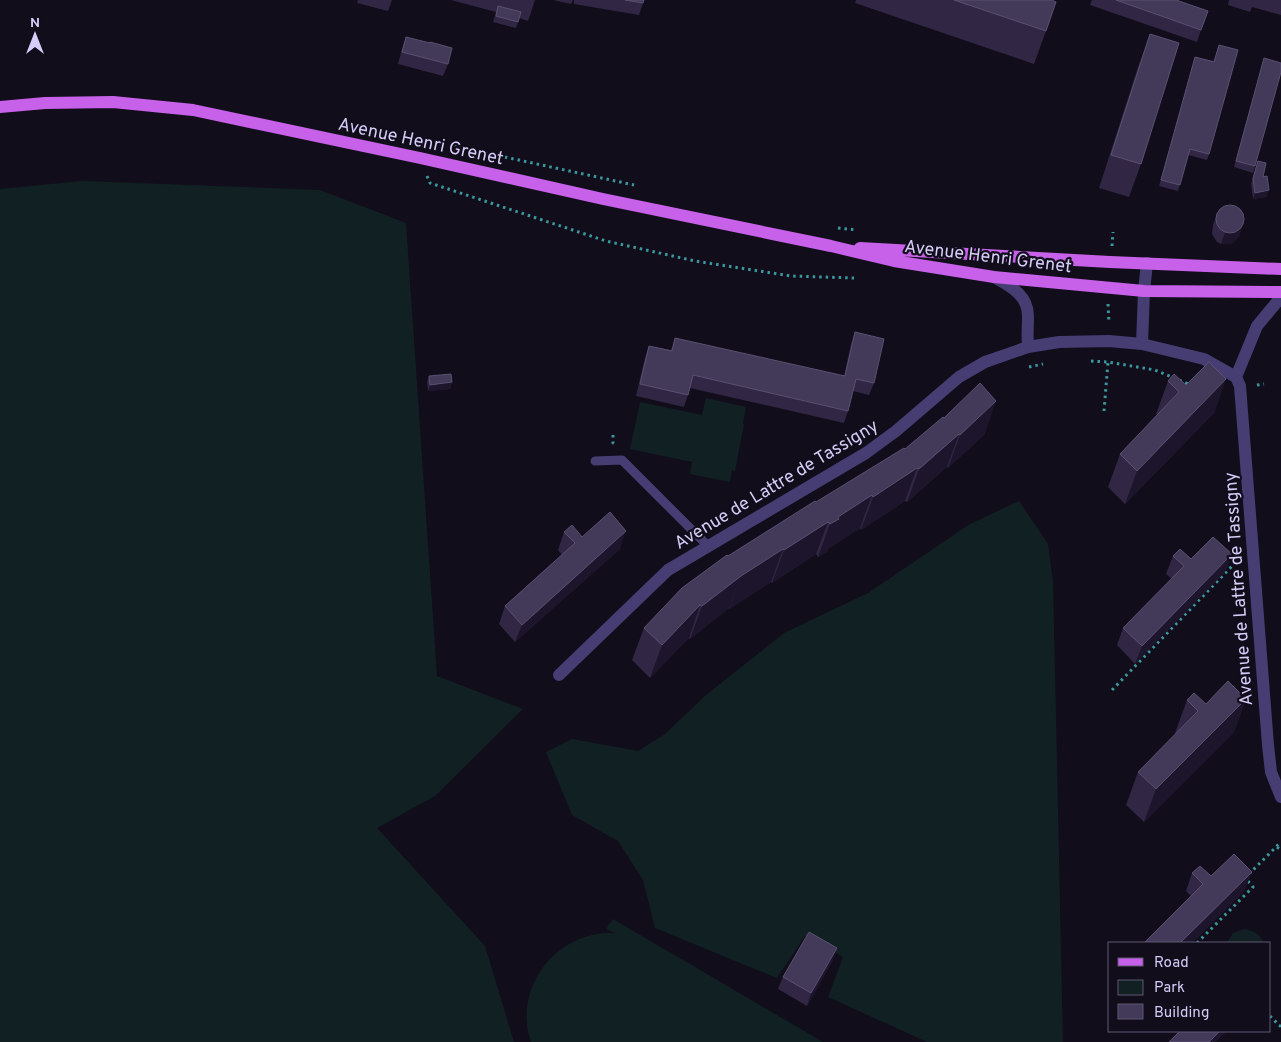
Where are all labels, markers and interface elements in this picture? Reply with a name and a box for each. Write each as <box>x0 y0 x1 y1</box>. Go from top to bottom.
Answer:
north arrow <box>10 10 60 60</box>
text: N <box>30 15 40 32</box>
street label: Avenue Henri Grenet <box>336 114 505 171</box>
street label: Avenue Henri Grenet <box>903 236 1073 279</box>
street label: Avenue de Lattre de Tassigny <box>670 415 883 555</box>
street label: Avenue de Lattre de Tassigny <box>1220 471 1259 707</box>
legend <box>1108 942 1271 1032</box>
text: Road <box>1154 954 1189 973</box>
text: Park <box>1154 979 1185 998</box>
text: Building <box>1154 1004 1209 1023</box>

